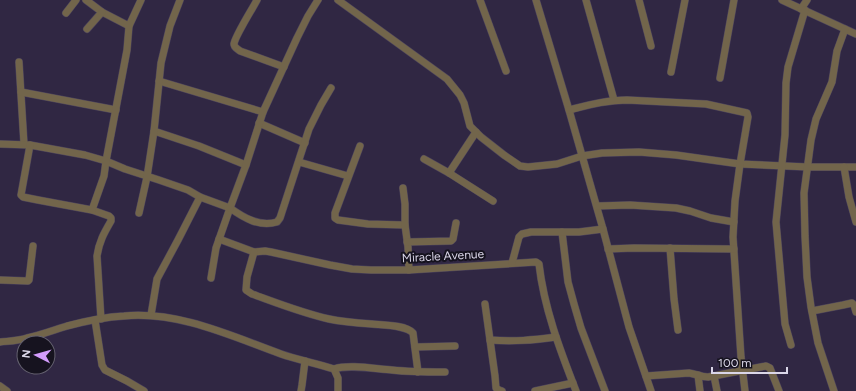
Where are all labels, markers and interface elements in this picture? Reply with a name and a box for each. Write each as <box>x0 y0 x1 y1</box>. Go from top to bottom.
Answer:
street label: Miracle Avenue <box>402 247 485 265</box>
north arrow <box>16 335 56 375</box>
text: N <box>20 349 33 359</box>
scale bar <box>712 349 787 375</box>
text: 100 m <box>718 356 752 370</box>

